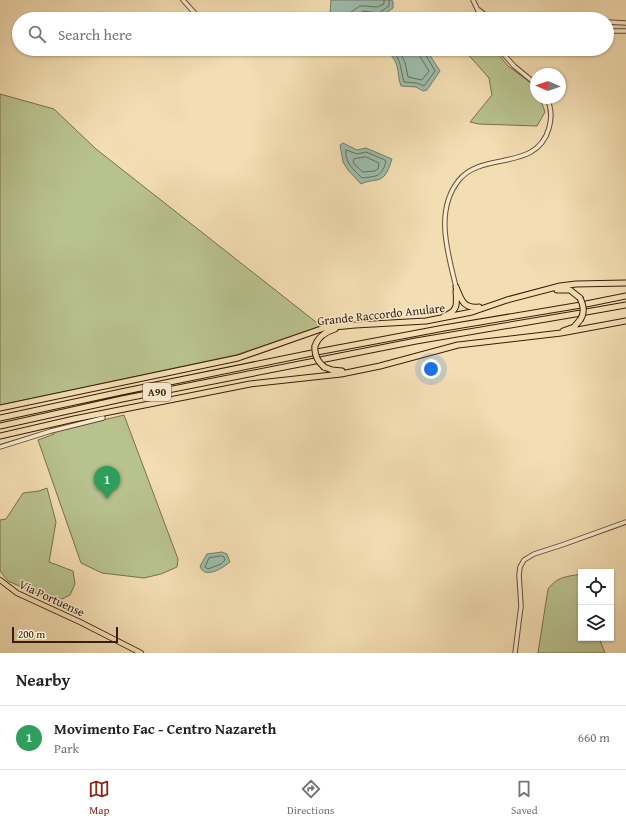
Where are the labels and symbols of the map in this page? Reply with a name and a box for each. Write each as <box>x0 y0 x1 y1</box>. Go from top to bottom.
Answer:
north arrow <box>530 68 566 104</box>
street label: Grande Raccordo Anulare <box>316 299 446 329</box>
your location <box>421 359 441 379</box>
road number: A90 <box>143 383 171 401</box>
pin: 1 <box>94 466 120 499</box>
street label: Via Portuense <box>16 575 88 621</box>
scale bar <box>12 625 118 644</box>

